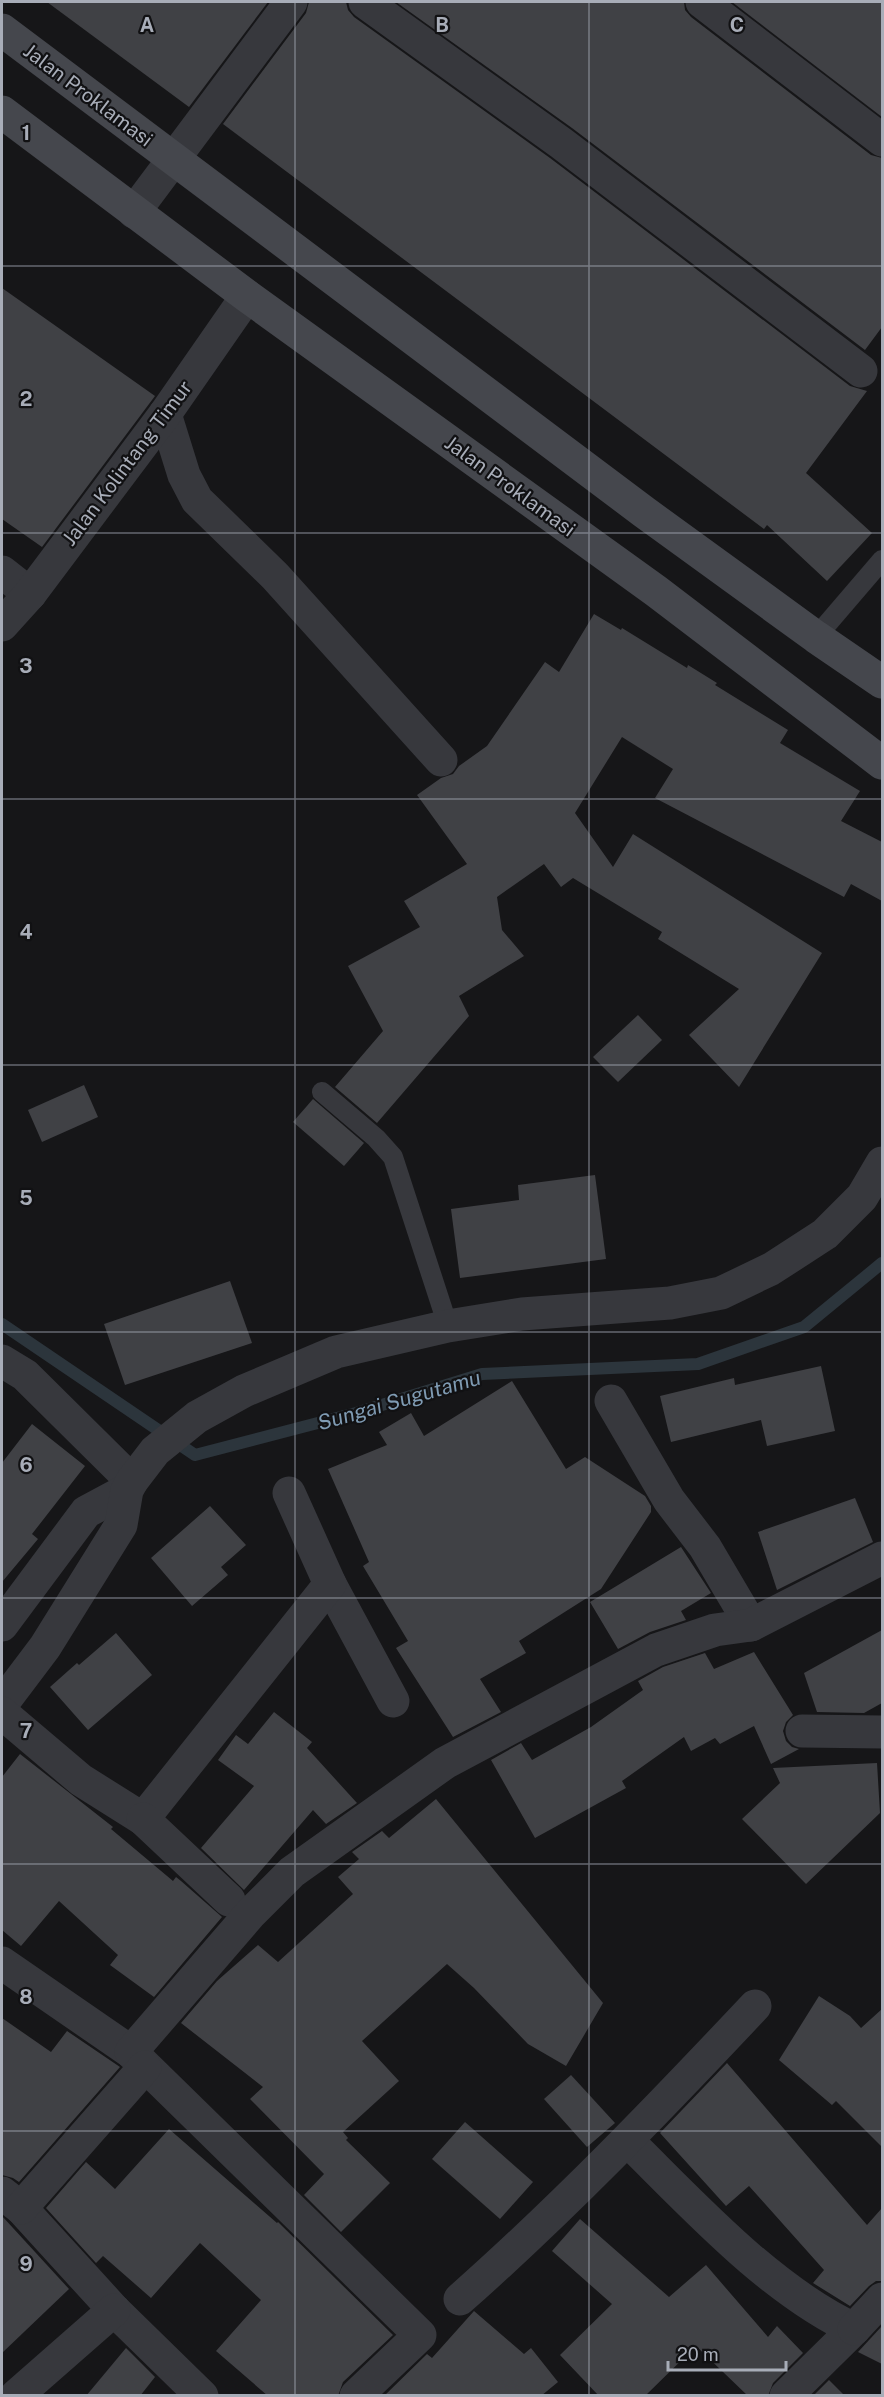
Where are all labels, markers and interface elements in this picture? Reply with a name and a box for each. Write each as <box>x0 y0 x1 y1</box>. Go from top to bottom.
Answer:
text: A <box>140 13 154 37</box>
text: B <box>435 13 449 37</box>
text: C <box>730 13 744 37</box>
street label: Jalan Proklamasi <box>19 39 157 151</box>
text: 1 <box>22 121 30 145</box>
street label: Jalan Kolintang Timur <box>57 376 197 550</box>
text: 2 <box>20 387 32 411</box>
street label: Jalan Proklamasi <box>440 431 580 541</box>
text: 3 <box>19 654 33 678</box>
text: 4 <box>19 920 33 944</box>
text: 5 <box>19 1186 33 1210</box>
water label: Sungai Sugutamu <box>314 1365 484 1435</box>
text: 6 <box>19 1453 33 1477</box>
text: 7 <box>20 1719 32 1743</box>
text: 8 <box>19 1985 33 2009</box>
text: 9 <box>19 2252 33 2276</box>
scale bar <box>668 2334 786 2372</box>
text: 20 m <box>677 2344 719 2365</box>

